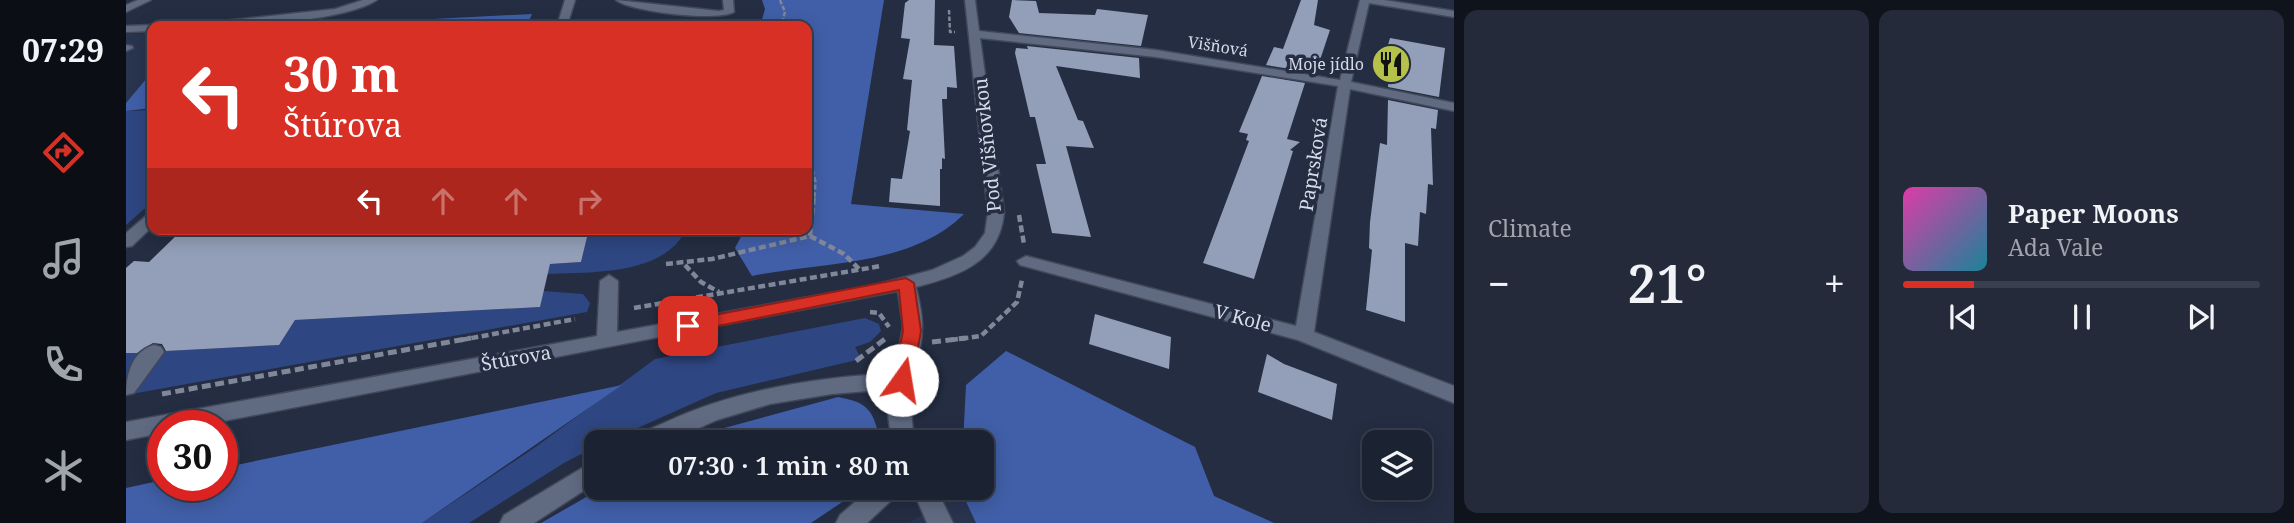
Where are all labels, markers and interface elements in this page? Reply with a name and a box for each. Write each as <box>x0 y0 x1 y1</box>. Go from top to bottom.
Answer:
text: 07:29 <box>22 28 104 71</box>
street label: Višňová <box>1186 30 1250 62</box>
text: 30 m <box>283 40 399 106</box>
restaurant icon: Moje jídlo <box>1370 43 1412 85</box>
icon: left <box>168 49 259 140</box>
place label: Moje jídlo <box>1288 53 1364 75</box>
street label: Pod Višňovkou <box>967 77 1007 213</box>
text: Štúrova <box>283 103 402 146</box>
street label: Paprsková <box>1293 115 1333 213</box>
icon: directions <box>39 128 88 177</box>
icon: left <box>351 182 389 220</box>
icon: ahead <box>424 182 462 220</box>
icon: ahead <box>497 182 535 220</box>
icon: right <box>570 182 608 220</box>
text: Paper Moons <box>2008 195 2179 231</box>
text: Climate <box>1488 212 1572 244</box>
text: Ada Vale <box>2008 231 2103 263</box>
icon: music <box>39 234 88 283</box>
text: 21° <box>1627 247 1707 318</box>
text: − <box>1488 257 1510 309</box>
text: + <box>1824 257 1845 309</box>
pin <box>658 296 718 356</box>
street label: V Kole <box>1212 298 1274 338</box>
icon: previous <box>1944 298 1982 336</box>
icon: pause <box>2063 298 2101 336</box>
icon: next <box>2182 298 2220 336</box>
icon: arrive <box>669 307 707 345</box>
street label: Štúrova <box>479 339 553 377</box>
icon: phone <box>39 340 88 389</box>
position arrow <box>865 343 939 417</box>
speed limit sign: 30 <box>147 410 238 501</box>
map controls <box>1362 430 1432 500</box>
button: layers <box>1362 430 1432 500</box>
icon: climate <box>39 446 88 495</box>
text: 07:30 · 1 min · 80 m <box>668 447 910 483</box>

